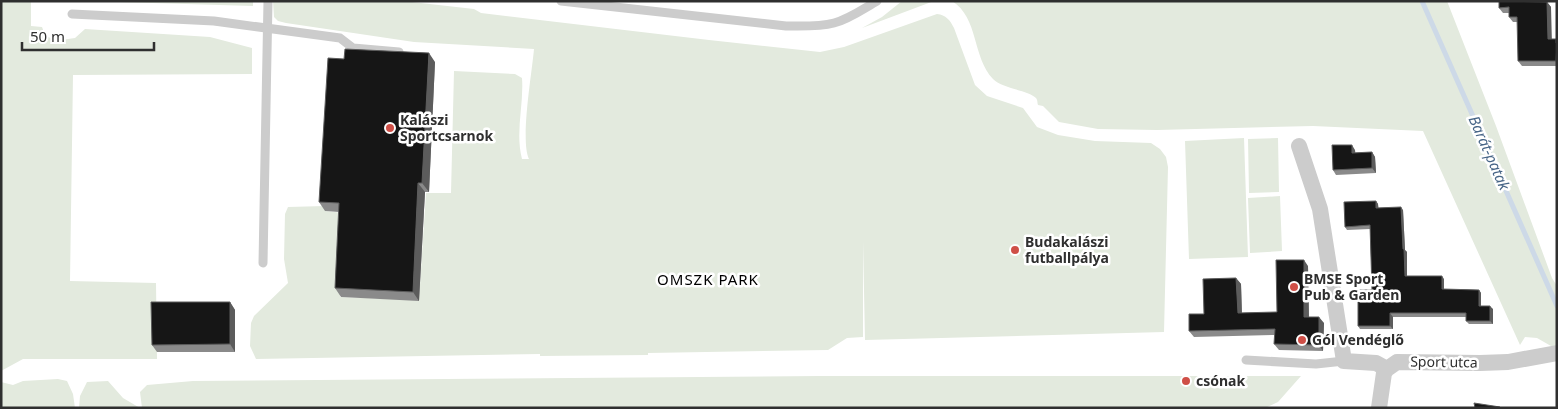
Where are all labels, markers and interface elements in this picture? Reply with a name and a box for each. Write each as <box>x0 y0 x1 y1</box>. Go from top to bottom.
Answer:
scale bar <box>22 20 155 52</box>
text: 50 m <box>30 26 65 46</box>
place label: Kalászi Sportcsarnok <box>400 110 493 145</box>
water label: Barát-patak <box>1465 112 1515 194</box>
marker: Kalászi Sportcsarnok <box>384 122 396 134</box>
place label: Budakalászi futballpálya <box>1025 232 1109 267</box>
marker: Budakalászi futballpálya <box>1009 244 1021 256</box>
district label: OMSZK PARK <box>657 269 759 289</box>
place label: BMSE Sport Pub & Garden <box>1304 269 1399 304</box>
marker: BMSE Sport Pub & Garden <box>1288 281 1300 293</box>
place label: Gól Vendéglő <box>1312 330 1404 349</box>
marker: Gól Vendéglő <box>1296 334 1308 346</box>
street label: Sport utca <box>1410 351 1478 372</box>
place label: csónak <box>1196 371 1245 390</box>
marker: csónak <box>1180 375 1192 387</box>

